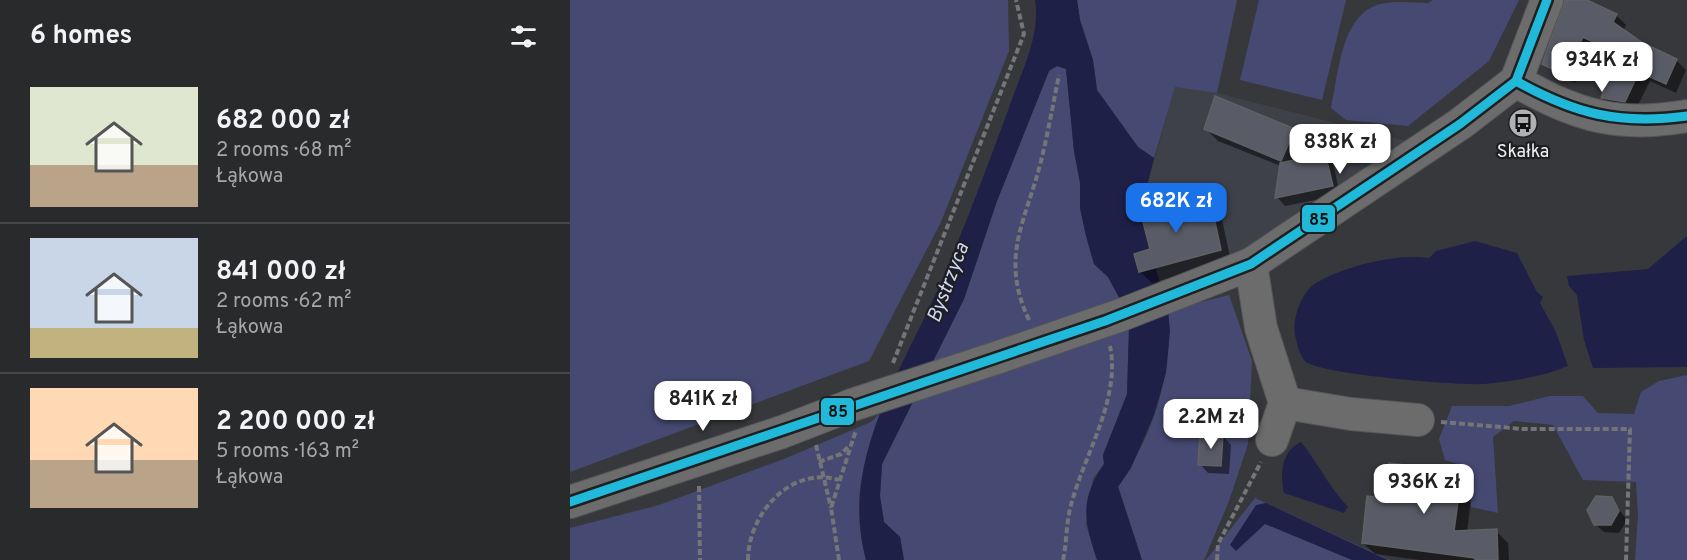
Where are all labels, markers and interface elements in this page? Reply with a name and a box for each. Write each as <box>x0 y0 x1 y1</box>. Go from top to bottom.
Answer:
text: 6 homes <box>30 20 132 53</box>
icon: filters <box>507 20 540 53</box>
pin: 934K zł <box>1547 42 1657 93</box>
text: 934K zł <box>1566 48 1638 74</box>
text: 682 000 zł <box>216 105 350 138</box>
bus stop icon: Skałka <box>1507 107 1539 139</box>
icon: home <box>78 111 150 183</box>
pin: 838K zł <box>1285 124 1395 175</box>
text: 838K zł <box>1304 130 1376 156</box>
text: 2 rooms · 68 m² <box>216 138 352 164</box>
place label: Skałka <box>1497 141 1549 164</box>
text: Łąkowa <box>216 164 283 190</box>
pin: 682K zł <box>1121 183 1231 234</box>
text: 682K zł <box>1140 189 1212 215</box>
line badge: 85 <box>1301 204 1336 233</box>
text: 85 <box>1309 211 1329 231</box>
water label: Bystrzyca <box>922 239 976 327</box>
text: 841 000 zł <box>216 256 346 289</box>
icon: home <box>78 262 150 334</box>
text: 2 rooms · 62 m² <box>216 289 352 315</box>
text: Łąkowa <box>216 315 283 341</box>
pin: 841K zł <box>648 381 758 432</box>
text: 841K zł <box>668 387 738 413</box>
line badge: 85 <box>820 397 855 426</box>
pin: 2.2M zł <box>1156 399 1266 450</box>
text: 85 <box>828 403 848 423</box>
text: 2.2M zł <box>1177 405 1245 431</box>
text: 2 200 000 zł <box>216 406 375 439</box>
icon: home <box>78 412 150 484</box>
text: 5 rooms · 163 m² <box>216 439 359 465</box>
pin: 936K zł <box>1369 464 1479 515</box>
text: Łąkowa <box>216 465 283 491</box>
text: 936K zł <box>1388 470 1460 496</box>

